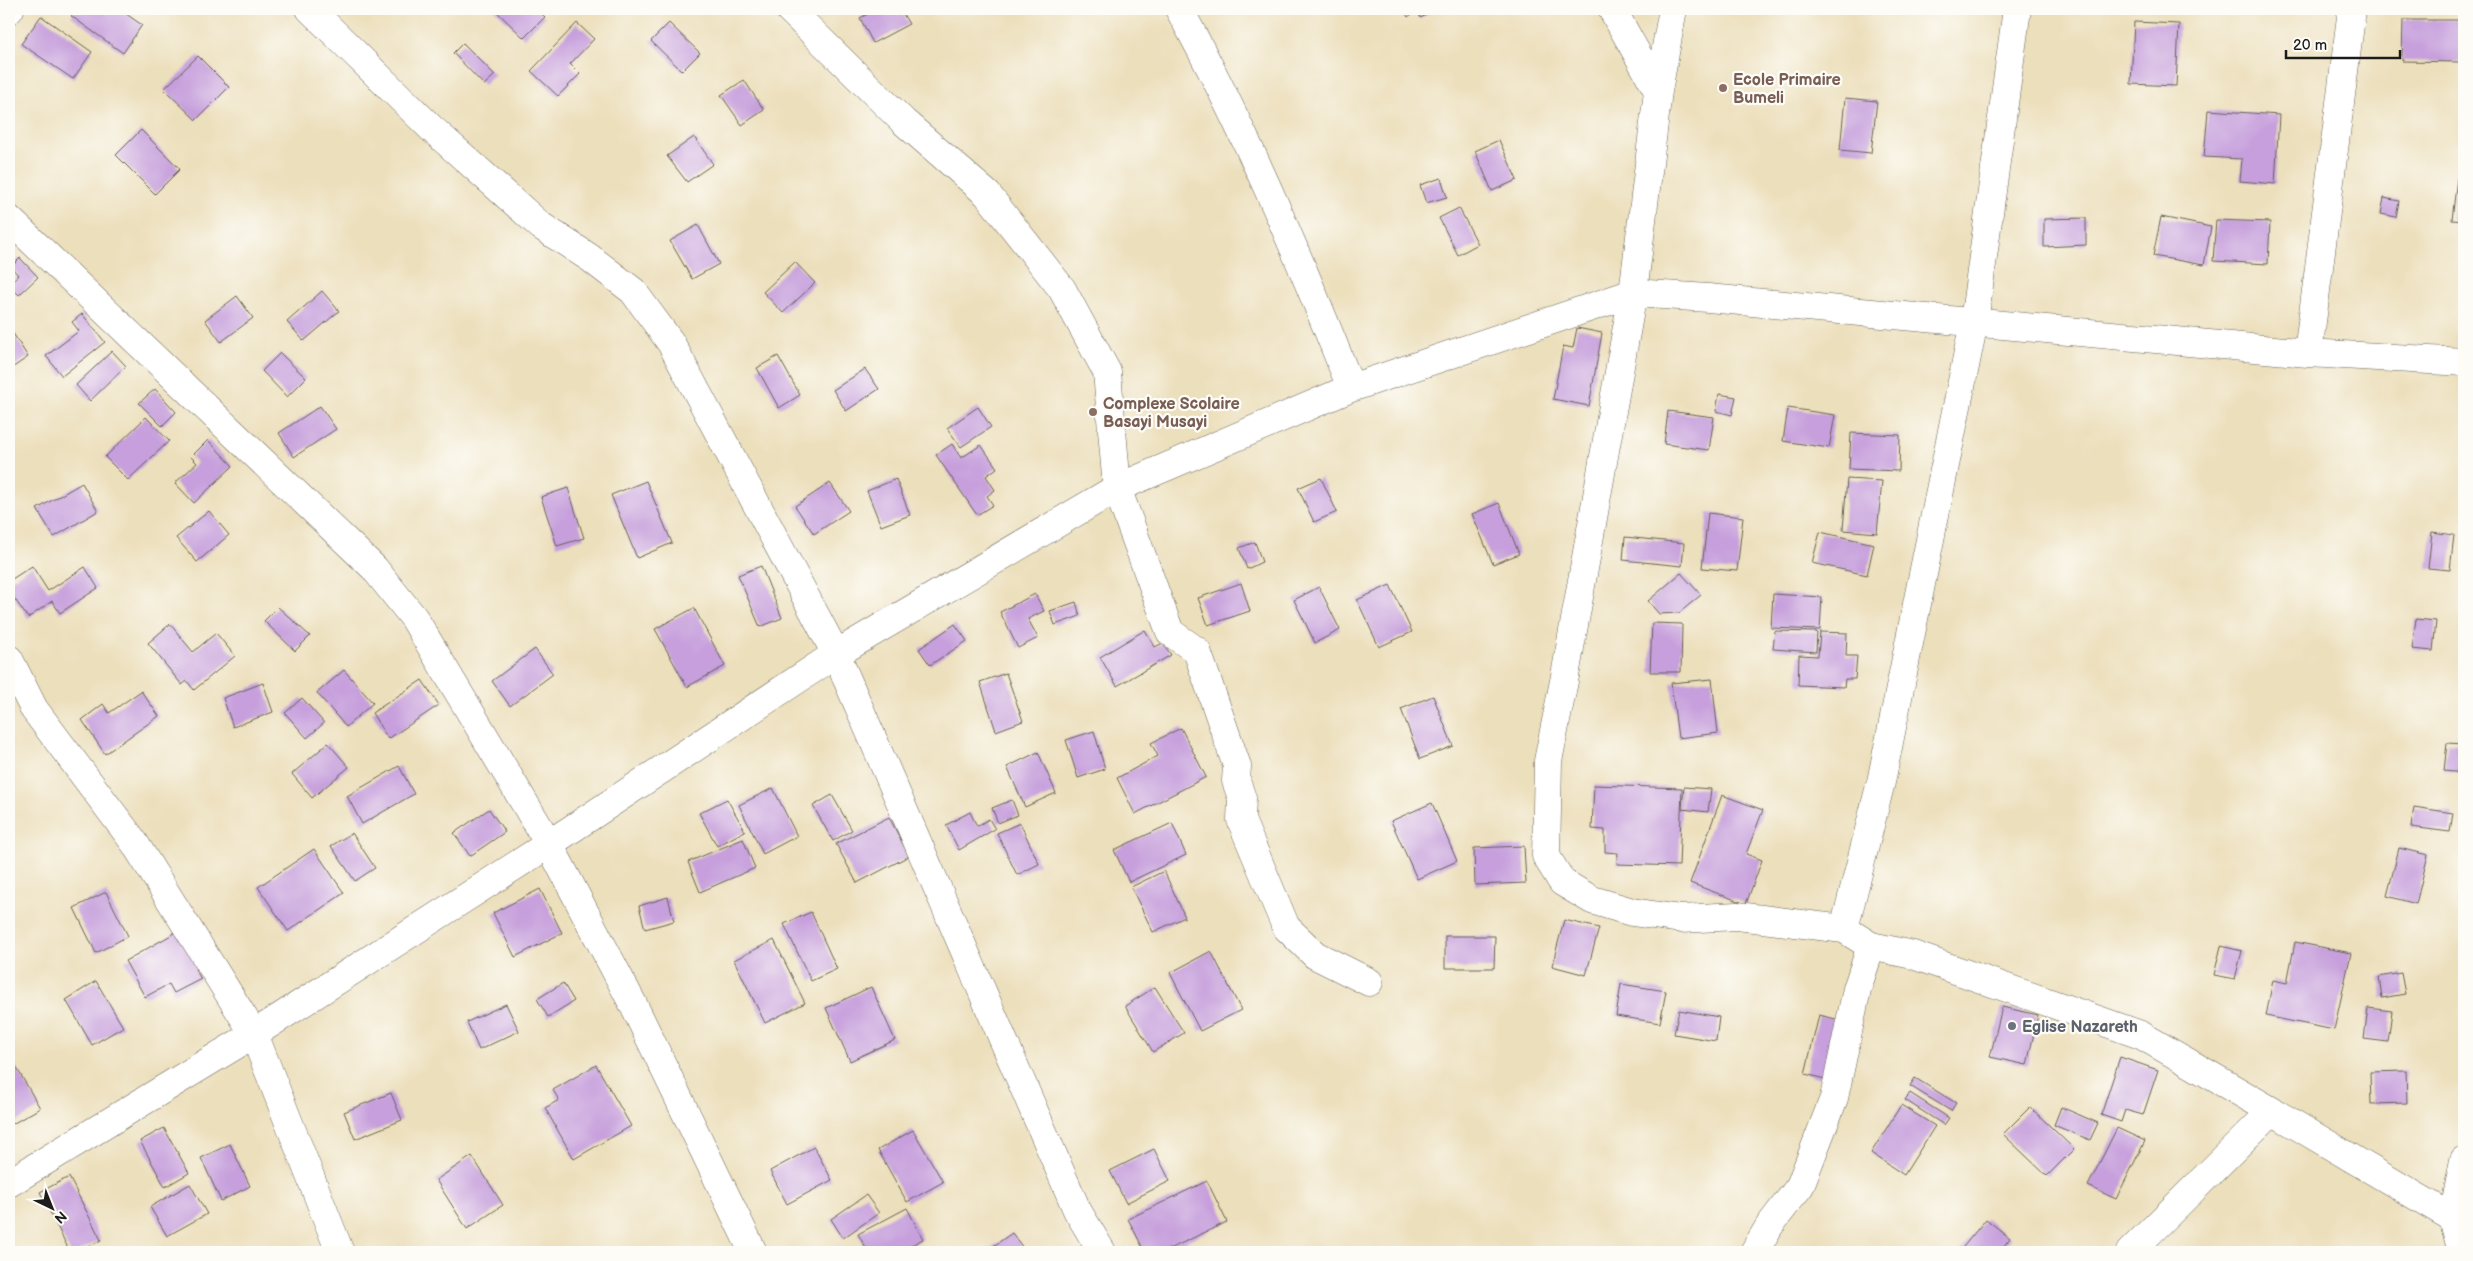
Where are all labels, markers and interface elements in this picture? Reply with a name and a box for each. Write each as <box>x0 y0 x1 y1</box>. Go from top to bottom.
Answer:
scale bar <box>2286 28 2399 60</box>
text: 20 m <box>2293 36 2327 55</box>
place label: Ecole Primaire Bumeli <box>1733 71 1841 108</box>
marker: Ecole Primaire Bumeli <box>1717 82 1729 94</box>
place label: Complexe Scolaire Basayi Musayi <box>1103 395 1240 432</box>
marker: Complexe Scolaire Basayi Musayi <box>1087 406 1099 418</box>
place label: Eglise Nazareth <box>2022 1018 2138 1037</box>
marker: Eglise Nazareth <box>2006 1020 2018 1032</box>
north arrow <box>28 1184 78 1234</box>
text: N <box>51 1207 70 1227</box>

